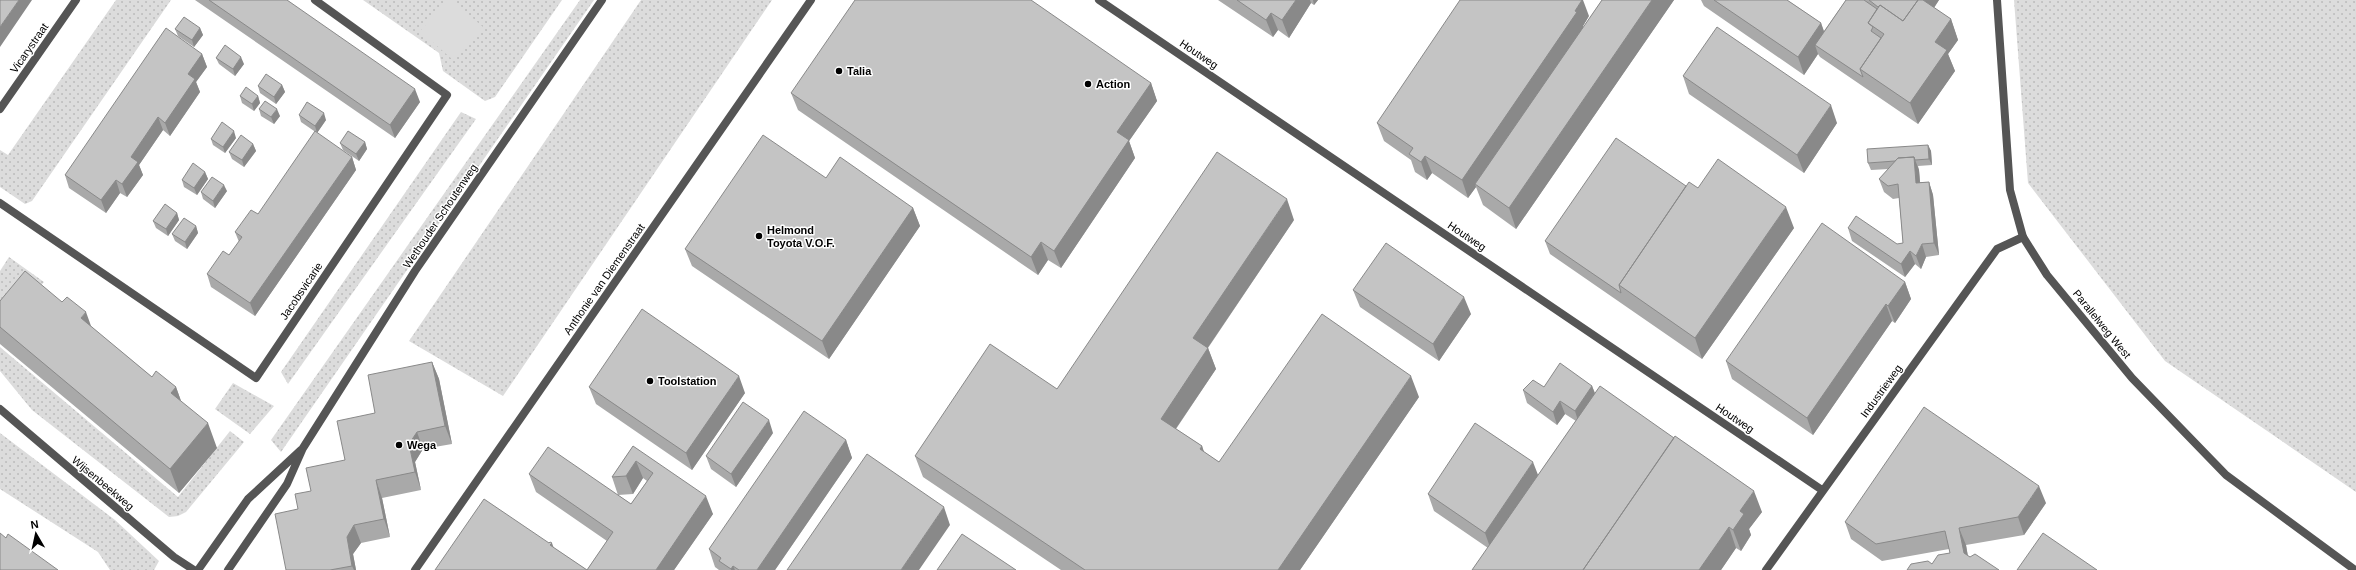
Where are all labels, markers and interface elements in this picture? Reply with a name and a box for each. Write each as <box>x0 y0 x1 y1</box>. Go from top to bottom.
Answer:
street label: Vicarystraat <box>7 21 51 75</box>
street label: Houtweg <box>1178 37 1220 71</box>
place label: Talia <box>847 65 872 77</box>
marker: Talia <box>834 66 844 76</box>
place label: Action <box>1096 78 1131 90</box>
marker: Action <box>1083 79 1093 89</box>
street label: Wethouder Schoutenweg <box>401 162 479 270</box>
street label: Houtweg <box>1446 219 1488 253</box>
street label: Anthonie van Diemenstraat <box>561 221 647 337</box>
place label: Helmond Toyota V.O.F. <box>767 224 835 249</box>
marker: Helmond Toyota V.O.F. <box>754 231 764 241</box>
street label: Jacobsvicarie <box>277 260 325 322</box>
street label: Parallelweg West <box>2071 287 2133 361</box>
street label: Industrieweg <box>1858 362 1904 420</box>
place label: Toolstation <box>658 375 717 387</box>
marker: Toolstation <box>645 376 655 386</box>
street label: Houtweg <box>1714 401 1756 435</box>
place label: Wega <box>407 439 437 451</box>
marker: Wega <box>394 440 404 450</box>
street label: Wijsenbeekweg <box>70 454 136 512</box>
north arrow <box>16 514 56 554</box>
text: N <box>30 518 39 531</box>

